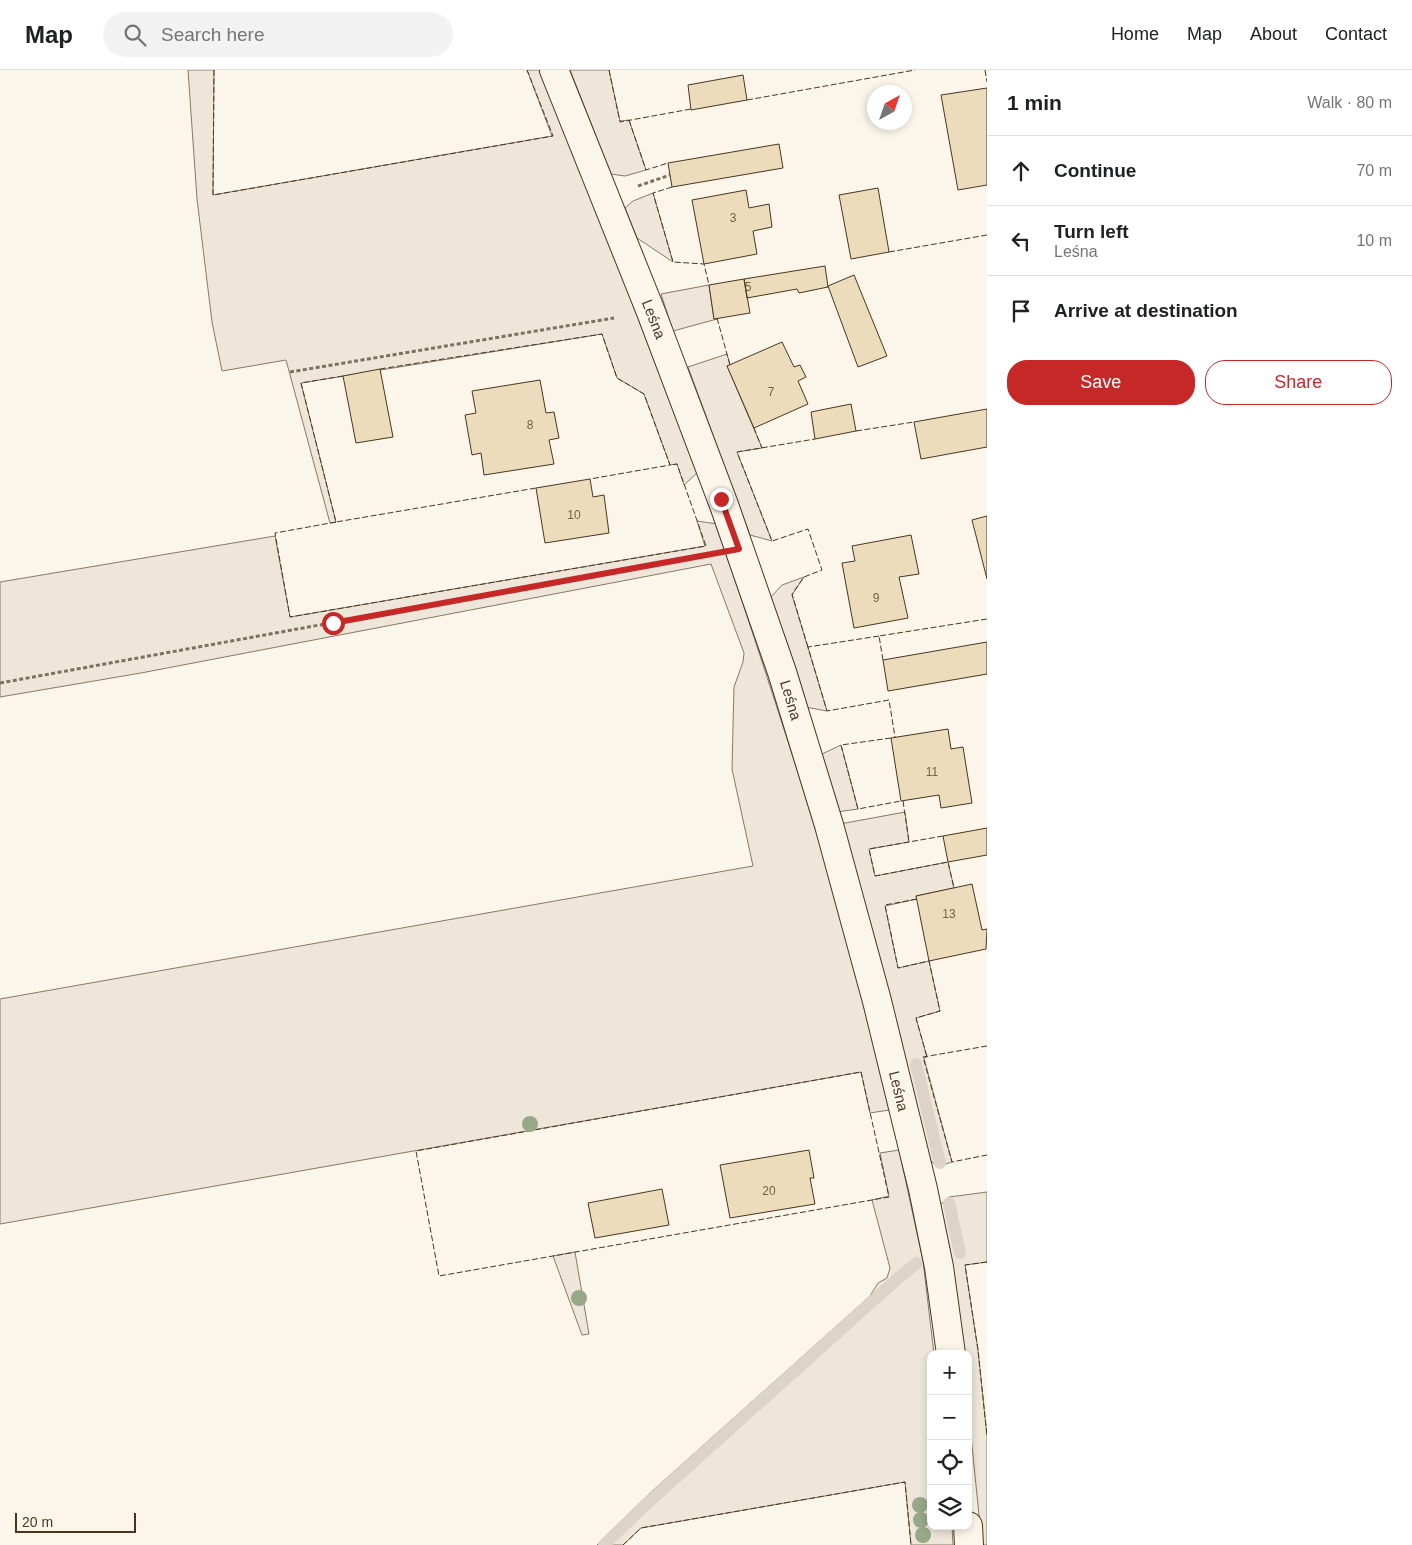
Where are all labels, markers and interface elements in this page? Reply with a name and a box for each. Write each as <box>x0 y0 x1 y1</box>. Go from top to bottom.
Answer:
search box <box>103 12 453 57</box>
text: Map <box>25 21 73 48</box>
icon: search <box>121 21 149 49</box>
text: Search here <box>161 24 265 45</box>
text: Home <box>1111 24 1159 44</box>
text: Map <box>1187 24 1222 44</box>
text: About <box>1250 24 1297 44</box>
text: Contact <box>1325 24 1387 44</box>
north arrow <box>867 85 912 130</box>
text: 1 min <box>1007 91 1062 114</box>
text: Walk · 80 m <box>1307 94 1392 111</box>
icon: ahead <box>1007 157 1035 185</box>
text: Continue <box>1054 160 1136 181</box>
text: 70 m <box>1356 162 1392 179</box>
house number: 3 <box>730 211 737 225</box>
text: Turn left <box>1054 221 1129 242</box>
icon: left <box>1007 227 1035 255</box>
text: 10 m <box>1356 232 1392 249</box>
text: Leśna <box>1054 243 1098 260</box>
house number: 5 <box>745 280 752 294</box>
street label: Leśna <box>639 297 669 342</box>
icon: arrive <box>1007 297 1035 325</box>
text: Arrive at destination <box>1054 300 1238 321</box>
button: Save <box>1007 360 1195 405</box>
button: Share <box>1205 360 1392 405</box>
house number: 7 <box>768 385 775 399</box>
house number: 8 <box>527 418 534 432</box>
route end <box>710 488 733 511</box>
house number: 10 <box>567 508 581 522</box>
house number: 9 <box>873 591 880 605</box>
route start <box>322 612 345 635</box>
street label: Leśna <box>777 678 805 723</box>
house number: 11 <box>926 765 939 779</box>
house number: 13 <box>942 907 956 921</box>
street label: Leśna <box>886 1069 912 1114</box>
house number: 20 <box>762 1184 776 1198</box>
map controls <box>927 1350 972 1530</box>
button: + <box>927 1350 972 1395</box>
button: − <box>927 1395 972 1440</box>
button: locate <box>927 1440 972 1485</box>
button: layers <box>927 1485 972 1530</box>
scale bar <box>15 1510 136 1533</box>
text: 20 m <box>22 1514 53 1530</box>

